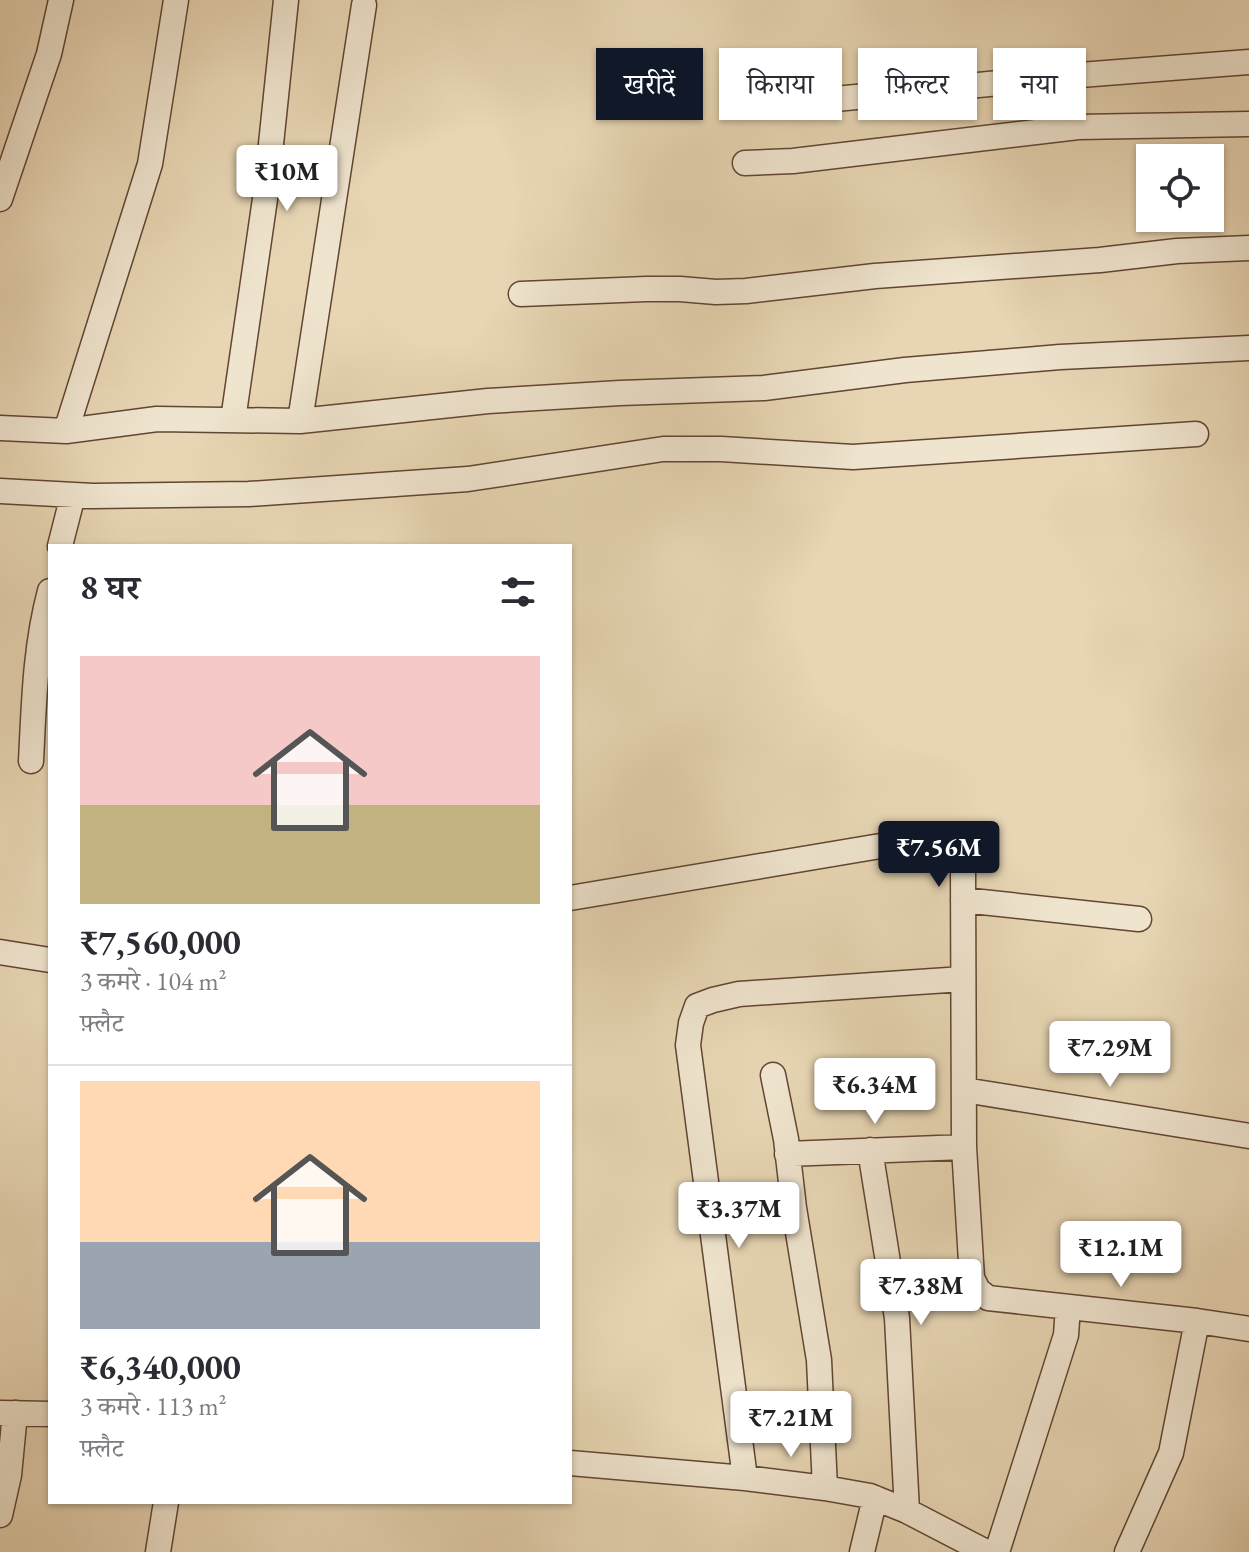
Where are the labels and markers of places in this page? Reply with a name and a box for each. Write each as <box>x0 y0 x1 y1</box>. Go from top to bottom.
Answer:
pin: ₹10M <box>240 145 334 213</box>
pin: ₹7.56M <box>874 821 1004 889</box>
pin: ₹7.29M <box>1045 1021 1175 1089</box>
pin: ₹6.34M <box>810 1058 940 1126</box>
pin: ₹3.37M <box>674 1182 804 1250</box>
pin: ₹12.1M <box>1056 1221 1186 1289</box>
pin: ₹7.38M <box>856 1259 986 1327</box>
pin: ₹7.21M <box>726 1391 856 1459</box>

